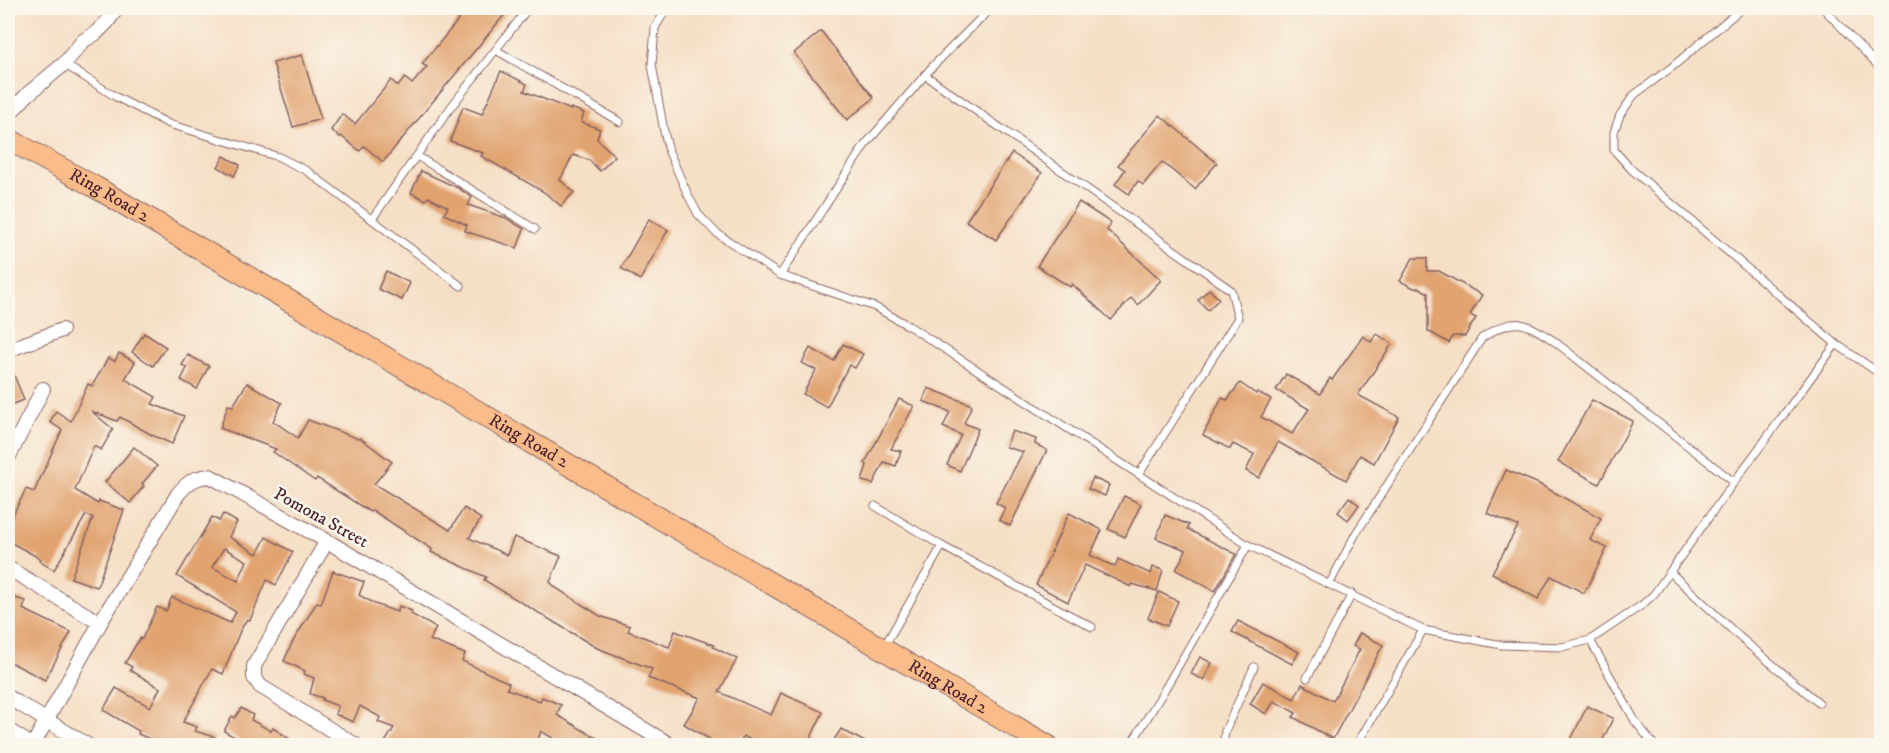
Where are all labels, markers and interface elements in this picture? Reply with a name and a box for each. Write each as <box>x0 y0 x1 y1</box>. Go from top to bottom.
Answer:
street label: Ring Road 2 <box>65 164 153 227</box>
street label: Ring Road 2 <box>485 409 572 473</box>
street label: Pomona Street <box>270 483 372 553</box>
street label: Ring Road 2 <box>904 655 992 719</box>

